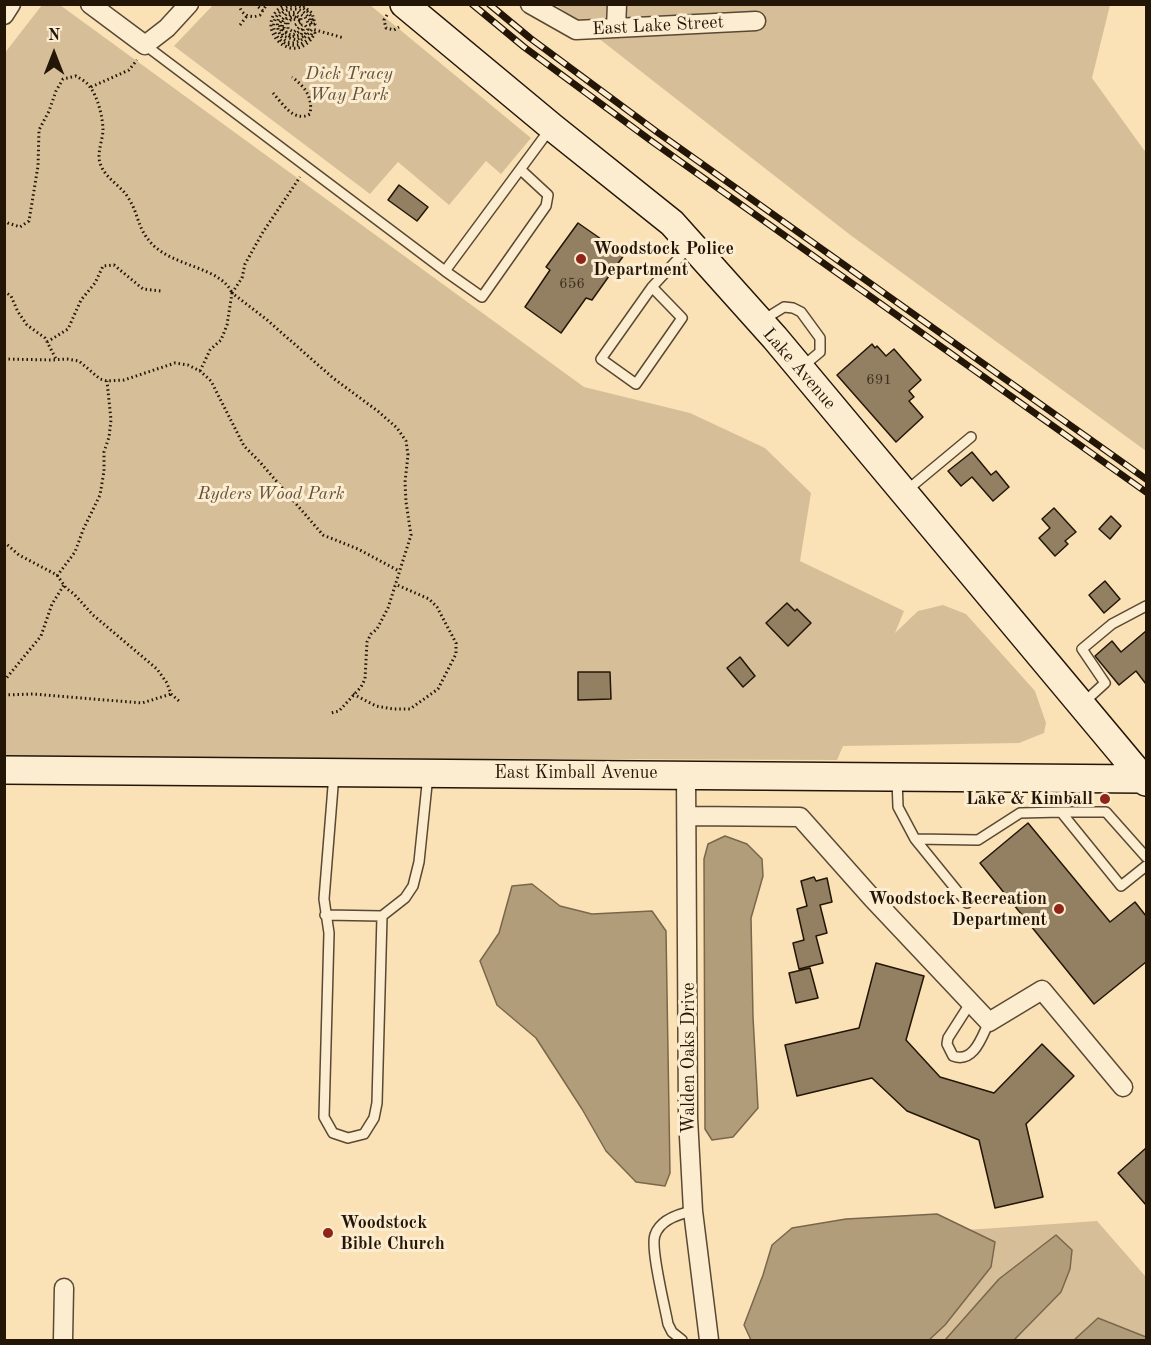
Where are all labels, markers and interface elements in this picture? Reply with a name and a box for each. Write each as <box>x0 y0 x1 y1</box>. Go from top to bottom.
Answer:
street label: East Lake Street <box>592 12 724 40</box>
north arrow <box>24 24 84 84</box>
text: N <box>48 28 60 44</box>
park label: Dick Tracy Way Park <box>305 63 393 106</box>
place label: Woodstock Police Department <box>593 238 734 280</box>
marker: Woodstock Police Department <box>574 252 588 266</box>
house number: 656 <box>559 275 585 293</box>
street label: Lake Avenue <box>758 324 840 414</box>
house number: 691 <box>866 371 892 389</box>
park label: Ryders Wood Park <box>197 483 345 505</box>
street label: East Kimball Avenue <box>494 762 658 784</box>
place label: Lake & Kimball <box>966 788 1093 810</box>
marker: Lake & Kimball <box>1098 792 1112 806</box>
place label: Woodstock Recreation Department <box>868 888 1047 930</box>
marker: Woodstock Recreation Department <box>1052 902 1066 916</box>
street label: Walden Oaks Drive <box>678 983 700 1133</box>
place label: Woodstock Bible Church <box>340 1212 445 1254</box>
marker: Woodstock Bible Church <box>321 1226 335 1240</box>

